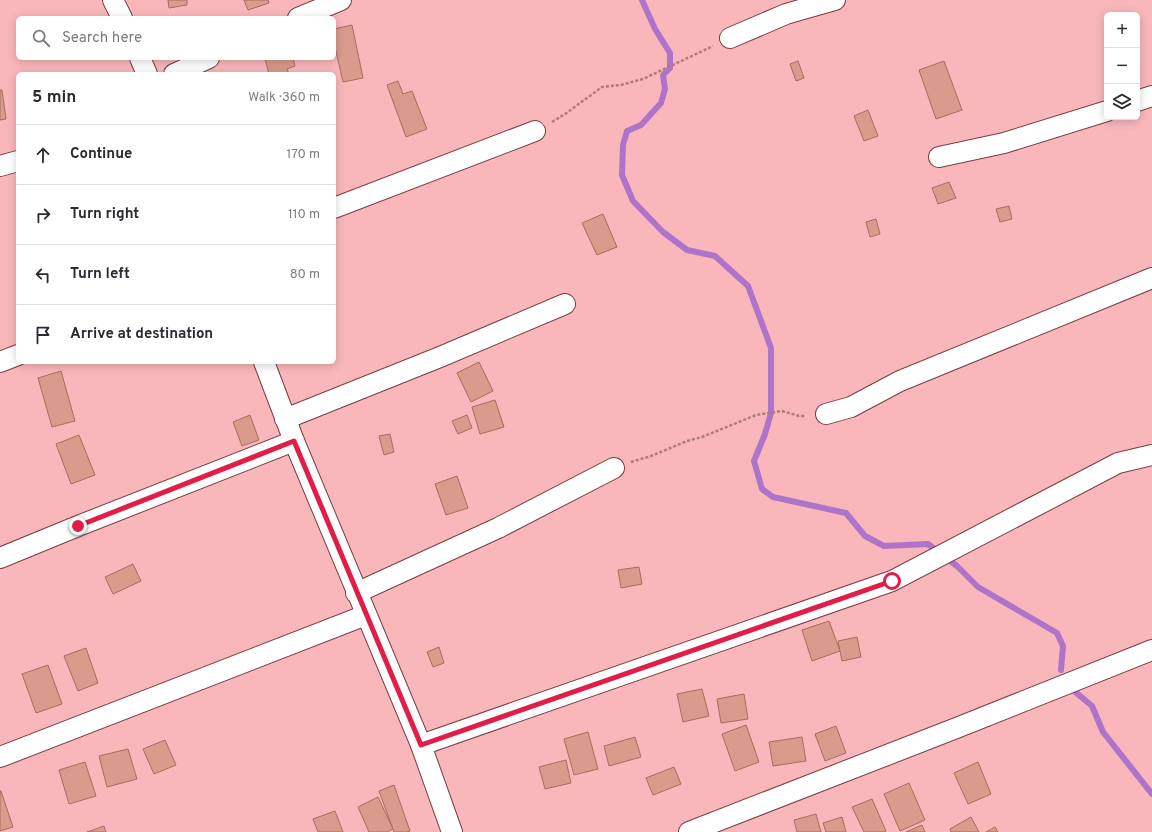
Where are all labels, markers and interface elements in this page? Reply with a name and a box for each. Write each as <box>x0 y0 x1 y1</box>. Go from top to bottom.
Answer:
map controls <box>1104 12 1140 120</box>
button: + <box>1104 12 1140 48</box>
search box <box>16 16 336 60</box>
icon: search <box>30 27 52 49</box>
text: Search here <box>62 29 142 48</box>
button: − <box>1104 48 1140 84</box>
button: layers <box>1104 84 1140 120</box>
text: 5 min <box>32 87 76 109</box>
text: Walk · 360 m <box>248 90 320 106</box>
icon: ahead <box>32 144 54 166</box>
text: Continue <box>70 145 132 164</box>
text: 170 m <box>286 147 320 163</box>
icon: right <box>32 204 54 226</box>
text: Turn right <box>70 205 139 224</box>
text: 110 m <box>288 207 320 223</box>
icon: left <box>32 264 54 286</box>
text: Turn left <box>70 265 130 284</box>
text: 80 m <box>290 267 320 283</box>
icon: arrive <box>32 324 54 346</box>
text: Arrive at destination <box>70 325 213 344</box>
route end <box>69 517 87 535</box>
route start <box>883 572 901 590</box>

